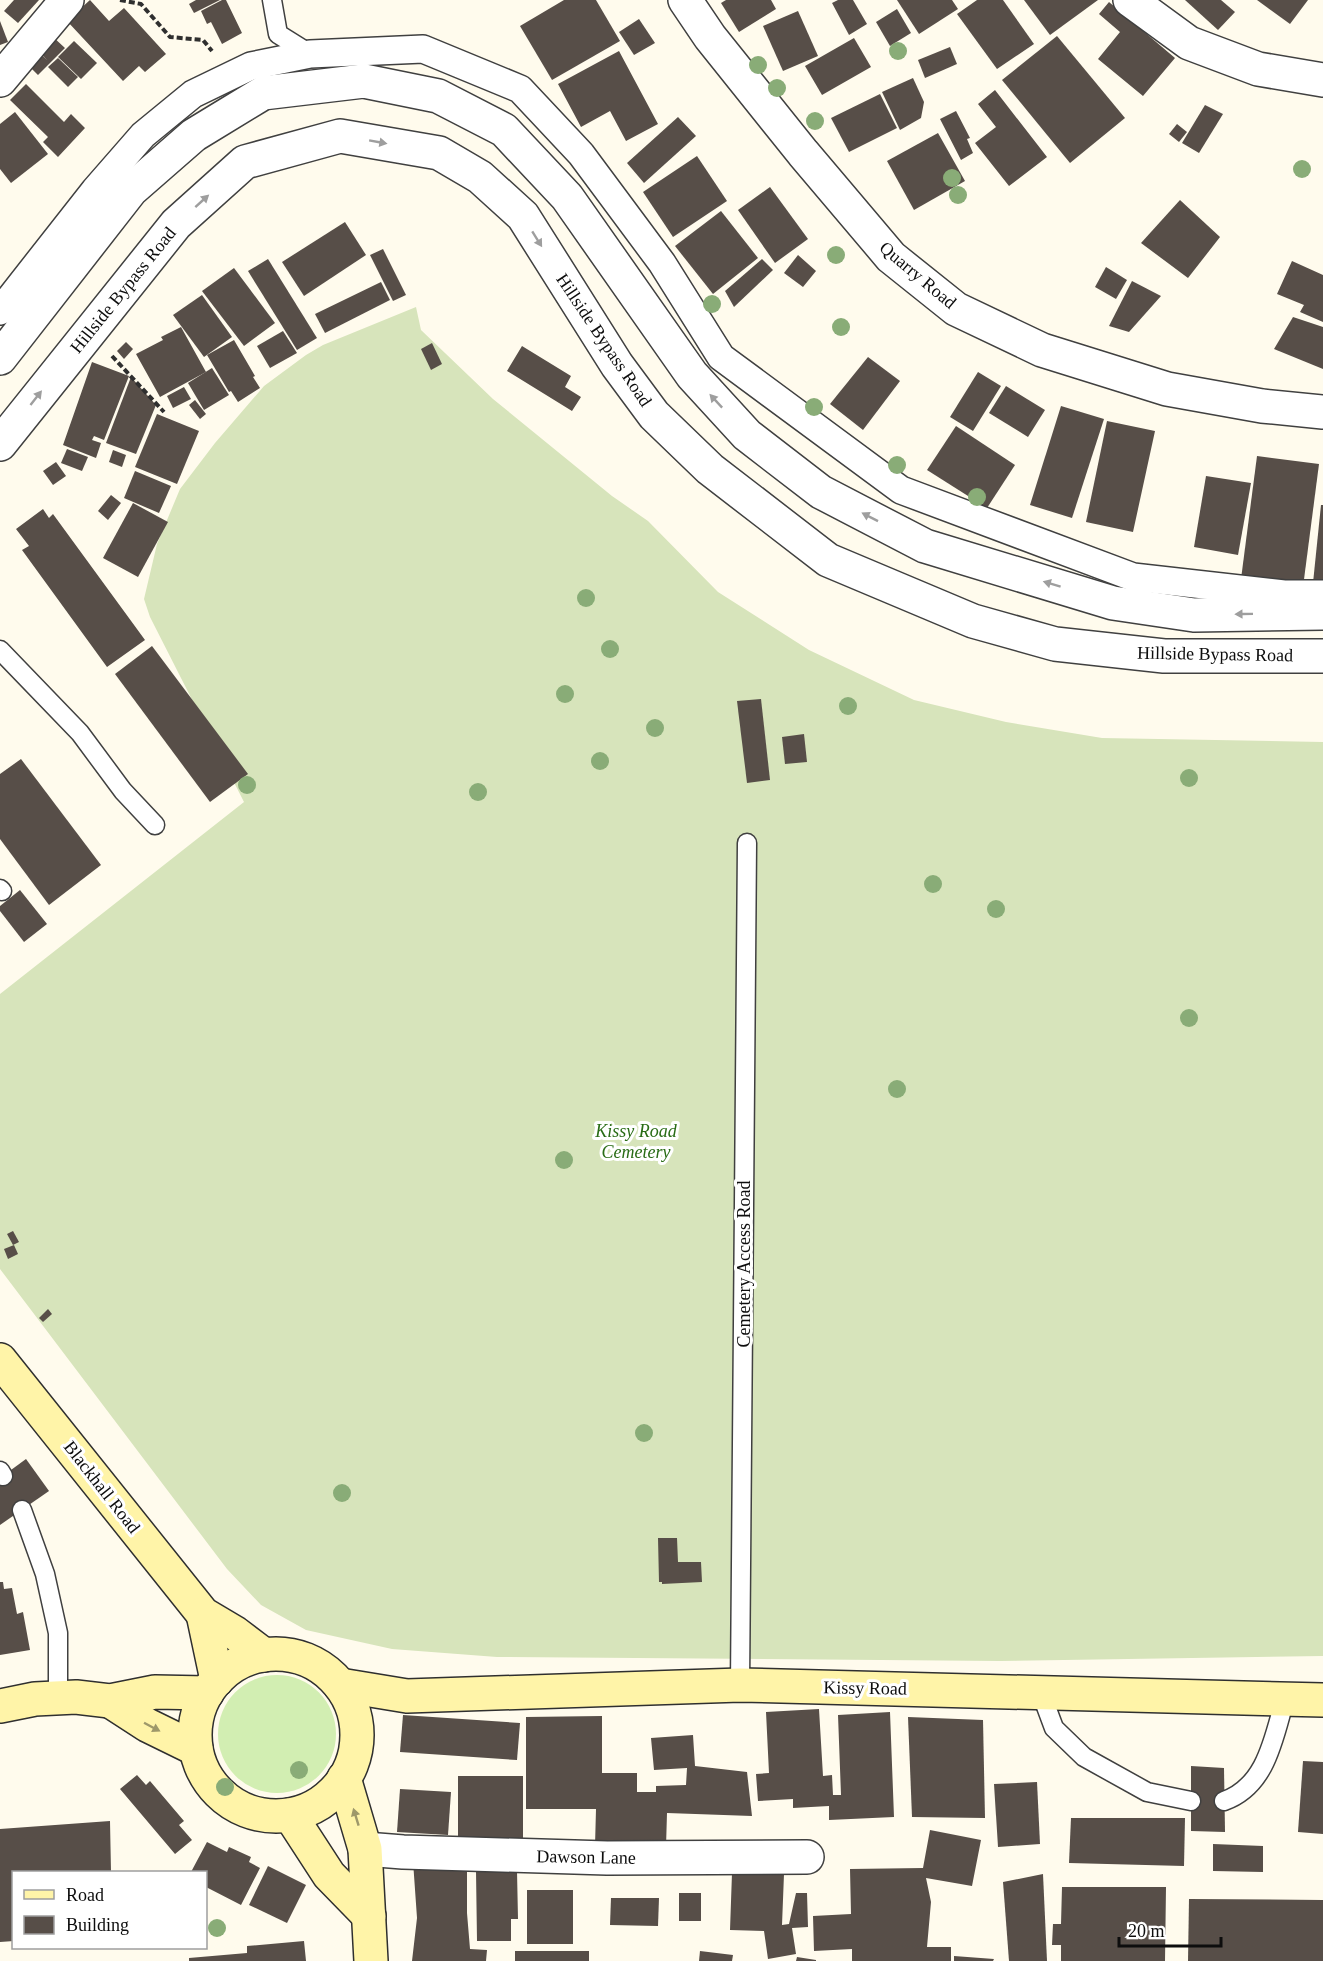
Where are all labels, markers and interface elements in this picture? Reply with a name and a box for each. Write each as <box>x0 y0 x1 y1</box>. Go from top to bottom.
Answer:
one-way arrow <box>368 138 387 147</box>
one-way arrow <box>194 194 209 208</box>
street label: Hillside Bypass Road <box>66 223 180 357</box>
one-way arrow <box>532 231 543 247</box>
street label: Quarry Road <box>876 237 960 313</box>
street label: Hillside Bypass Road <box>552 270 656 410</box>
one-way arrow <box>30 391 42 406</box>
one-way arrow <box>709 394 723 408</box>
one-way arrow <box>861 513 878 522</box>
one-way arrow <box>1043 579 1061 588</box>
one-way arrow <box>1234 609 1253 619</box>
street label: Hillside Bypass Road <box>1137 643 1293 665</box>
park label: Kissy Road Cemetery <box>594 1121 678 1162</box>
street label: Cemetery Access Road <box>734 1181 754 1347</box>
street label: Blackhall Road <box>60 1437 144 1537</box>
street label: Kissy Road <box>823 1677 907 1699</box>
one-way arrow <box>144 1722 161 1732</box>
one-way arrow <box>351 1808 360 1826</box>
street label: Dawson Lane <box>536 1846 636 1868</box>
legend <box>12 1871 207 1949</box>
text: Road <box>66 1885 104 1905</box>
scale bar <box>1119 1910 1221 1948</box>
text: Building <box>66 1915 129 1935</box>
text: 20 m <box>1128 1921 1165 1941</box>

